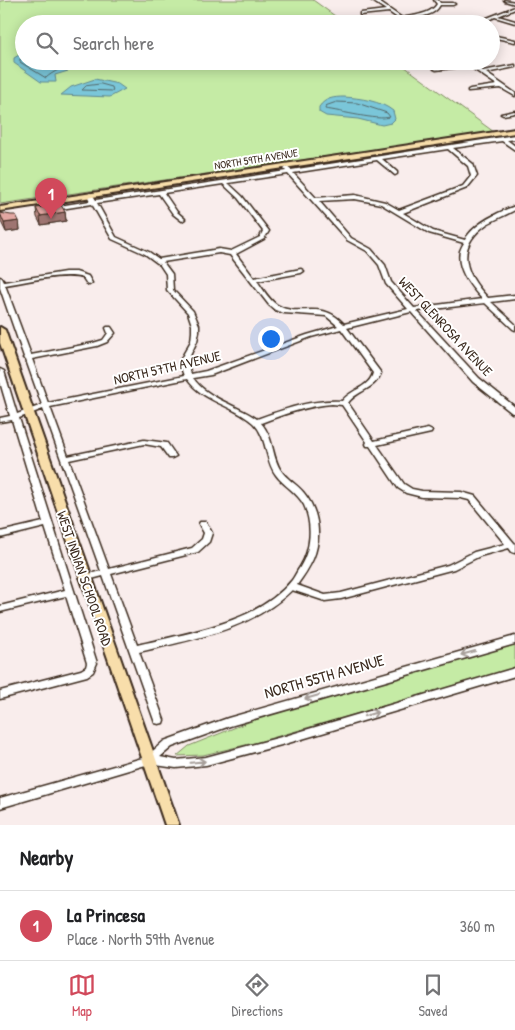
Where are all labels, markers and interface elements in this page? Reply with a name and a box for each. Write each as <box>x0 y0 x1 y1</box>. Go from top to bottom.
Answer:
search box <box>15 15 500 70</box>
icon: search <box>33 29 61 57</box>
text: Search here <box>73 30 154 56</box>
street label: NORTH 59TH AVENUE <box>213 145 299 173</box>
pin: 1 <box>35 178 67 219</box>
street label: WEST GLENROSA AVENUE <box>395 272 497 380</box>
your location <box>258 326 284 352</box>
street label: NORTH 57TH AVENUE <box>112 345 222 389</box>
street label: WEST INDIAN SCHOOL ROAD <box>53 508 117 648</box>
street label: NORTH 55TH AVENUE <box>261 648 387 704</box>
one-way arrow <box>460 649 476 658</box>
one-way arrow <box>304 692 320 702</box>
one-way arrow <box>363 709 379 719</box>
one-way arrow <box>189 757 205 767</box>
text: Nearby <box>20 843 73 872</box>
text: La Princesa <box>67 902 145 928</box>
text: 1 <box>33 915 39 937</box>
text: 360 m <box>460 915 495 937</box>
text: Place · North 59th Avenue <box>67 928 215 950</box>
tab: Map <box>68 971 96 1020</box>
tab: Directions <box>231 971 283 1020</box>
tab: Saved <box>419 971 447 1020</box>

